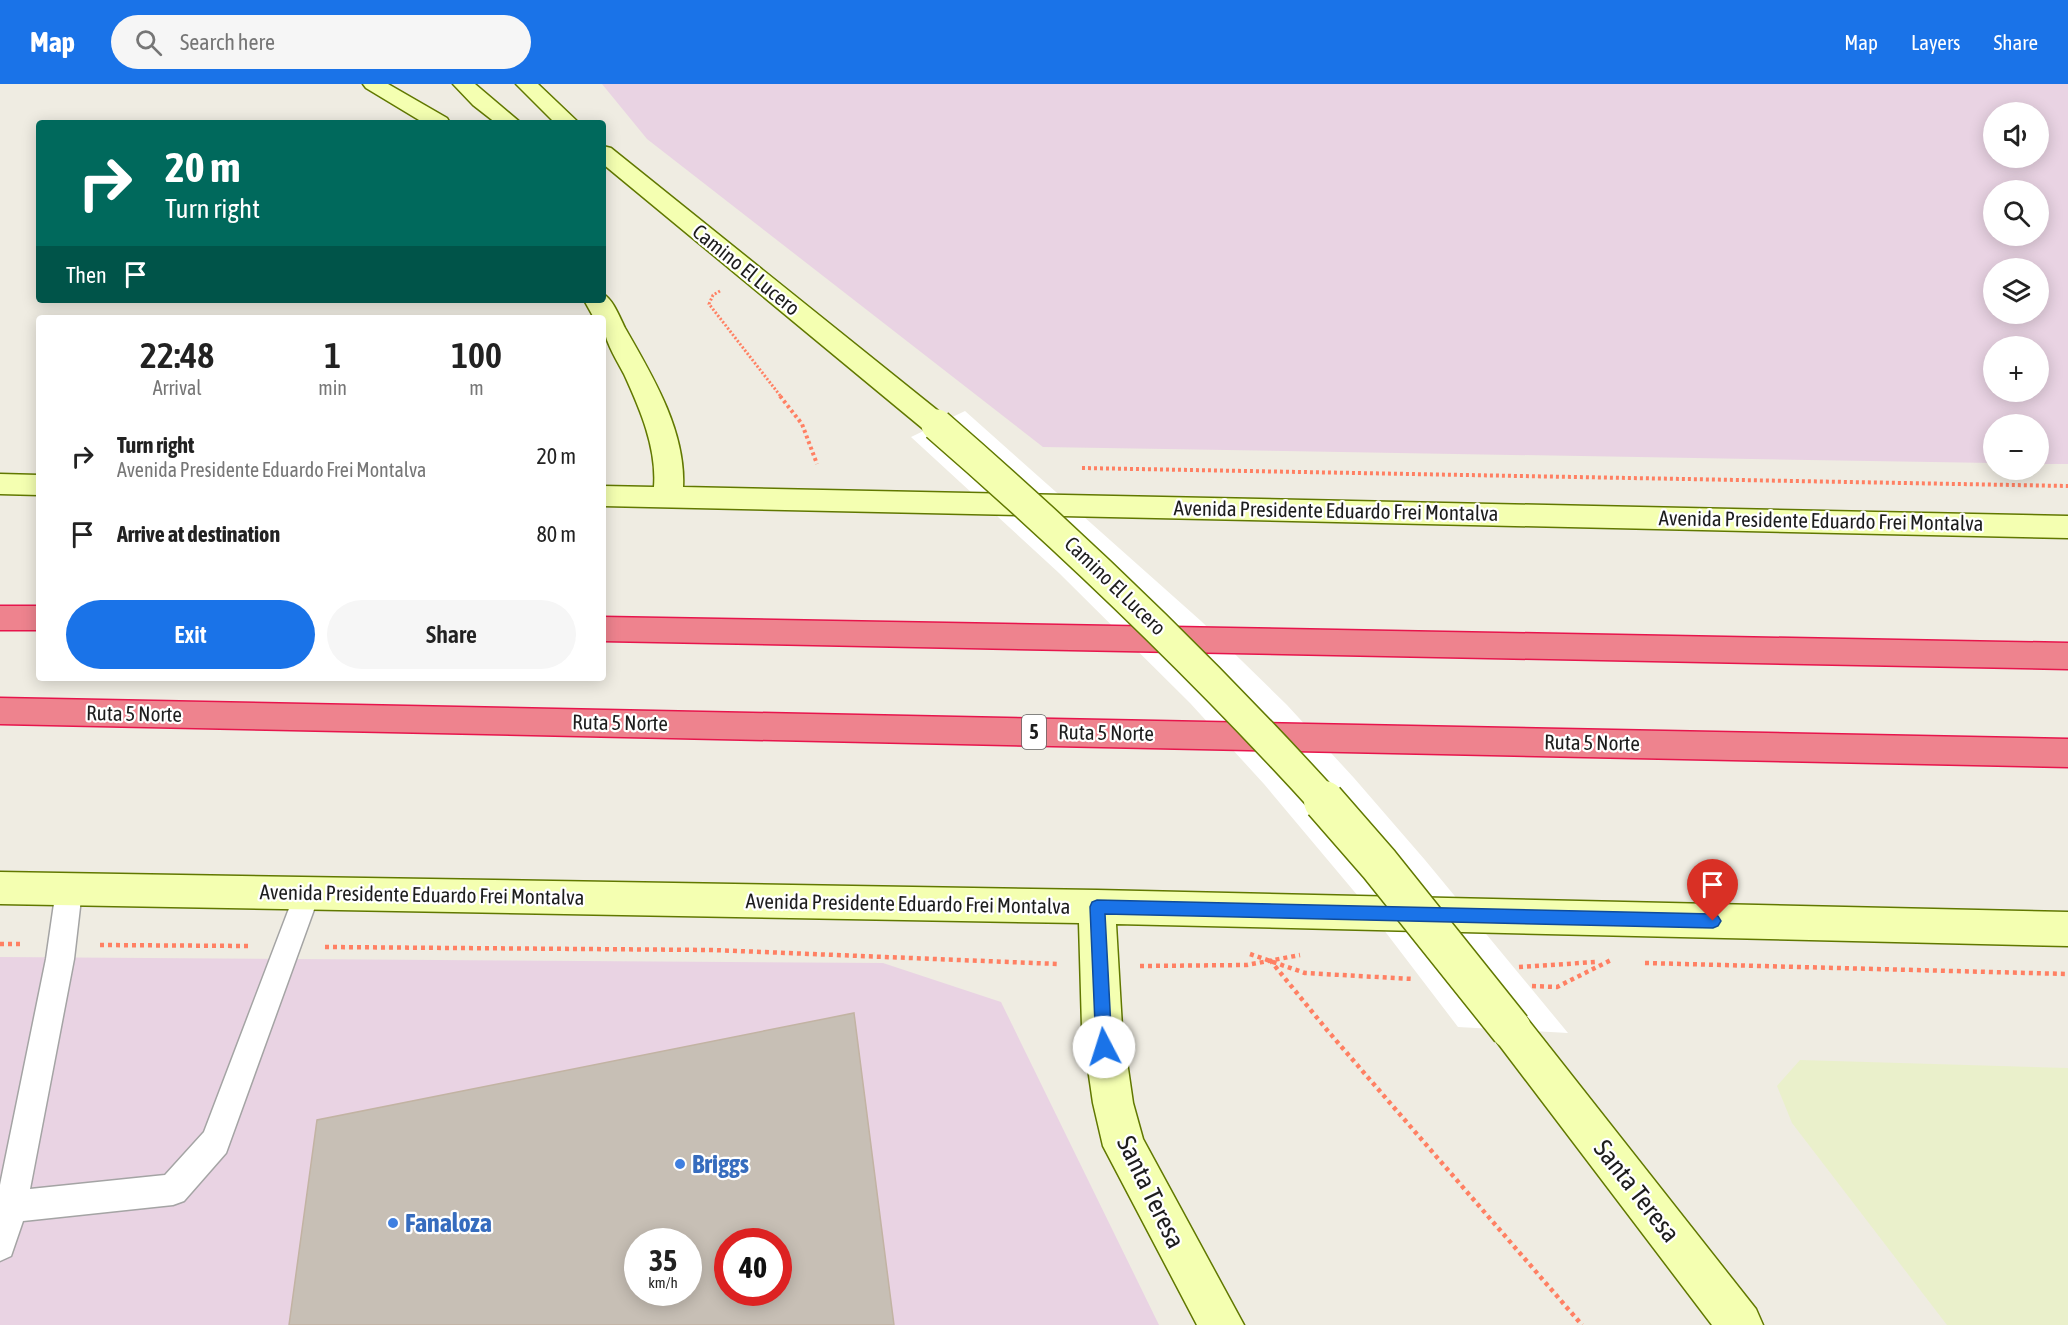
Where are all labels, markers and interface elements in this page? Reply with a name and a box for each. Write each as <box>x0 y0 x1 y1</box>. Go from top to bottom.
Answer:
search box <box>111 15 531 69</box>
text: Map <box>30 26 75 58</box>
icon: search <box>132 26 165 59</box>
text: Search here <box>180 29 275 55</box>
text: Map <box>1844 30 1878 54</box>
text: Layers <box>1911 30 1961 54</box>
text: Share <box>1994 30 2038 54</box>
map controls <box>1983 102 2049 480</box>
button: sound <box>1983 102 2049 168</box>
text: 20 m <box>165 143 240 191</box>
icon: right <box>66 144 144 222</box>
button: search <box>1983 180 2049 246</box>
text: Turn right <box>165 193 260 224</box>
street label: Camino El Lucero <box>688 219 805 320</box>
icon: arrive <box>119 258 152 291</box>
button: layers <box>1983 258 2049 324</box>
text: Then <box>66 262 107 288</box>
text: 22:48 <box>140 334 214 376</box>
text: 1 <box>324 334 341 376</box>
text: 100 <box>451 334 502 376</box>
button: + <box>1983 336 2049 402</box>
text: Arrival <box>153 376 202 399</box>
text: min <box>318 376 347 399</box>
text: m <box>469 376 484 399</box>
button: − <box>1983 414 2049 480</box>
text: Turn right <box>117 432 194 458</box>
icon: right <box>66 440 99 473</box>
text: 20 m <box>536 443 576 469</box>
text: Avenida Presidente Eduardo Frei Montalva <box>117 458 426 481</box>
street label: Avenida Presidente Eduardo Frei Montalva <box>1173 495 1499 525</box>
street label: Avenida Presidente Eduardo Frei Montalva <box>1658 505 1984 535</box>
icon: arrive <box>66 518 99 551</box>
text: Arrive at destination <box>117 521 280 547</box>
text: 80 m <box>536 521 576 547</box>
street label: Camino El Lucero <box>1060 531 1171 639</box>
button: Exit <box>66 600 315 669</box>
button: Share <box>327 600 576 669</box>
street label: Ruta 5 Norte <box>86 700 182 726</box>
street label: Ruta 5 Norte <box>572 709 668 735</box>
road number: 5 <box>1022 715 1046 749</box>
street label: Ruta 5 Norte <box>1058 719 1154 745</box>
street label: Ruta 5 Norte <box>1544 729 1640 755</box>
pin <box>1687 859 1738 921</box>
icon: arrive <box>1696 868 1729 901</box>
street label: Avenida Presidente Eduardo Frei Montalva <box>259 879 585 909</box>
street label: Avenida Presidente Eduardo Frei Montalva <box>745 888 1071 918</box>
position arrow <box>1072 1015 1136 1079</box>
street label: Santa Teresa <box>1111 1131 1191 1253</box>
street label: Santa Teresa <box>1588 1134 1686 1248</box>
place label: Briggs <box>692 1149 749 1179</box>
marker: Briggs <box>673 1157 687 1171</box>
place label: Fanaloza <box>405 1208 492 1238</box>
marker: Fanaloza <box>386 1216 400 1230</box>
speed limit sign: 40 <box>714 1228 792 1306</box>
text: 35 <box>649 1243 677 1277</box>
text: km/h <box>648 1274 678 1291</box>

